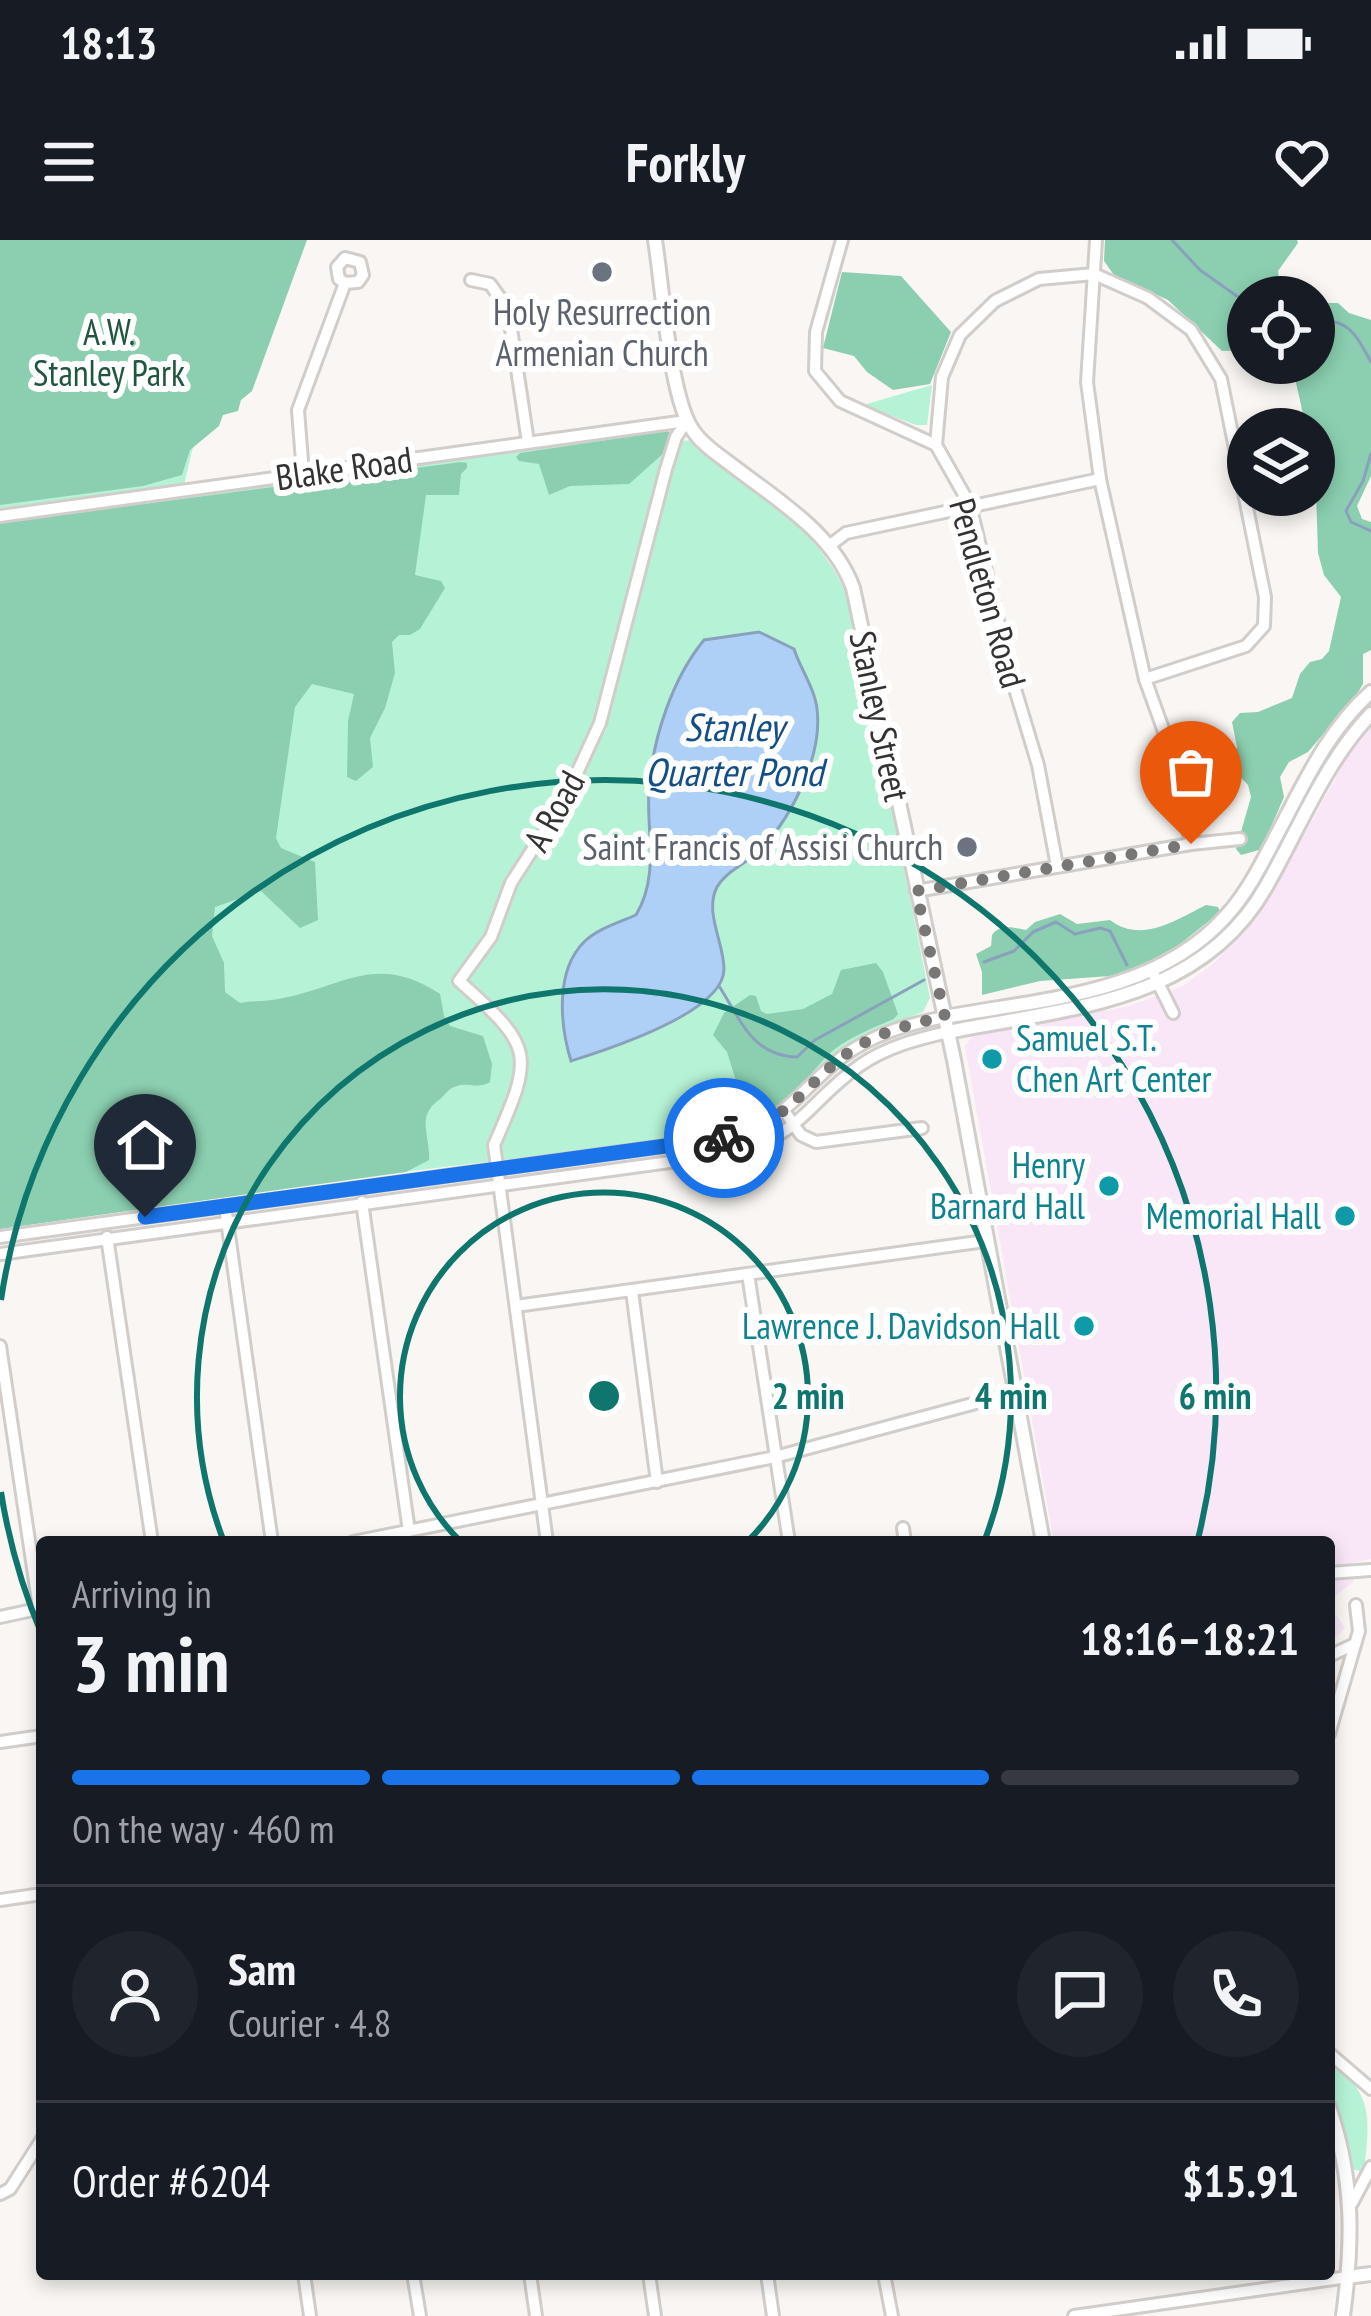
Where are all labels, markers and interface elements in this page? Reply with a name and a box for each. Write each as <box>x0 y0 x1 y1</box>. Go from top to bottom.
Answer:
text: 18:13 <box>60 13 157 71</box>
text: Forkly <box>626 127 745 197</box>
icon: menu <box>36 129 102 195</box>
icon: heart <box>1269 129 1335 195</box>
marker: Holy Resurrection Armenian Church <box>589 259 615 285</box>
map controls <box>1227 276 1335 516</box>
button: locate <box>1227 276 1335 384</box>
place label: Holy Resurrection Armenian Church <box>493 288 711 376</box>
park label: A.W. Stanley Park <box>33 308 185 396</box>
button: layers <box>1227 408 1335 516</box>
street label: Blake Road <box>273 435 415 500</box>
street label: Pendleton Road <box>939 493 1038 693</box>
street label: Stanley Street <box>840 626 921 805</box>
water label: Stanley Quarter Pond <box>645 701 828 797</box>
pin <box>1140 721 1242 844</box>
icon: bag <box>1158 739 1224 805</box>
street label: A Road <box>512 762 595 859</box>
place label: Saint Francis of Assisi Church <box>582 823 943 870</box>
marker: Saint Francis of Assisi Church <box>954 834 980 860</box>
place label: Samuel S.T. Chen Art Center <box>1016 1014 1212 1102</box>
marker: Samuel S.T. Chen Art Center <box>979 1046 1005 1072</box>
courier <box>664 1078 784 1198</box>
pin <box>94 1094 196 1217</box>
icon: bike <box>691 1105 757 1171</box>
icon: home <box>112 1112 178 1178</box>
place label: Henry Barnard Hall <box>930 1141 1086 1229</box>
marker: Henry Barnard Hall <box>1096 1173 1122 1199</box>
place label: Memorial Hall <box>1146 1192 1322 1239</box>
marker: Memorial Hall <box>1332 1203 1358 1229</box>
place label: Lawrence J. Davidson Hall <box>742 1302 1061 1349</box>
marker: Lawrence J. Davidson Hall <box>1071 1313 1097 1339</box>
text: 2 min <box>772 1372 844 1419</box>
text: 4 min <box>975 1372 1047 1419</box>
text: 6 min <box>1179 1372 1251 1419</box>
centre of rings <box>583 1375 625 1417</box>
text: Arriving in <box>72 1568 212 1619</box>
text: 18:16–18:21 <box>1080 1609 1299 1667</box>
text: 3 min <box>72 1613 230 1714</box>
text: On the way · 460 m <box>72 1803 334 1854</box>
button: person <box>72 1931 198 2057</box>
button: chat <box>1017 1931 1143 2057</box>
button: phone <box>1173 1931 1299 2057</box>
text: Sam <box>228 1939 296 1997</box>
text: Courier · 4.8 <box>228 1997 391 2048</box>
text: Order #6204 <box>72 2151 270 2209</box>
text: $15.91 <box>1182 2151 1299 2209</box>

